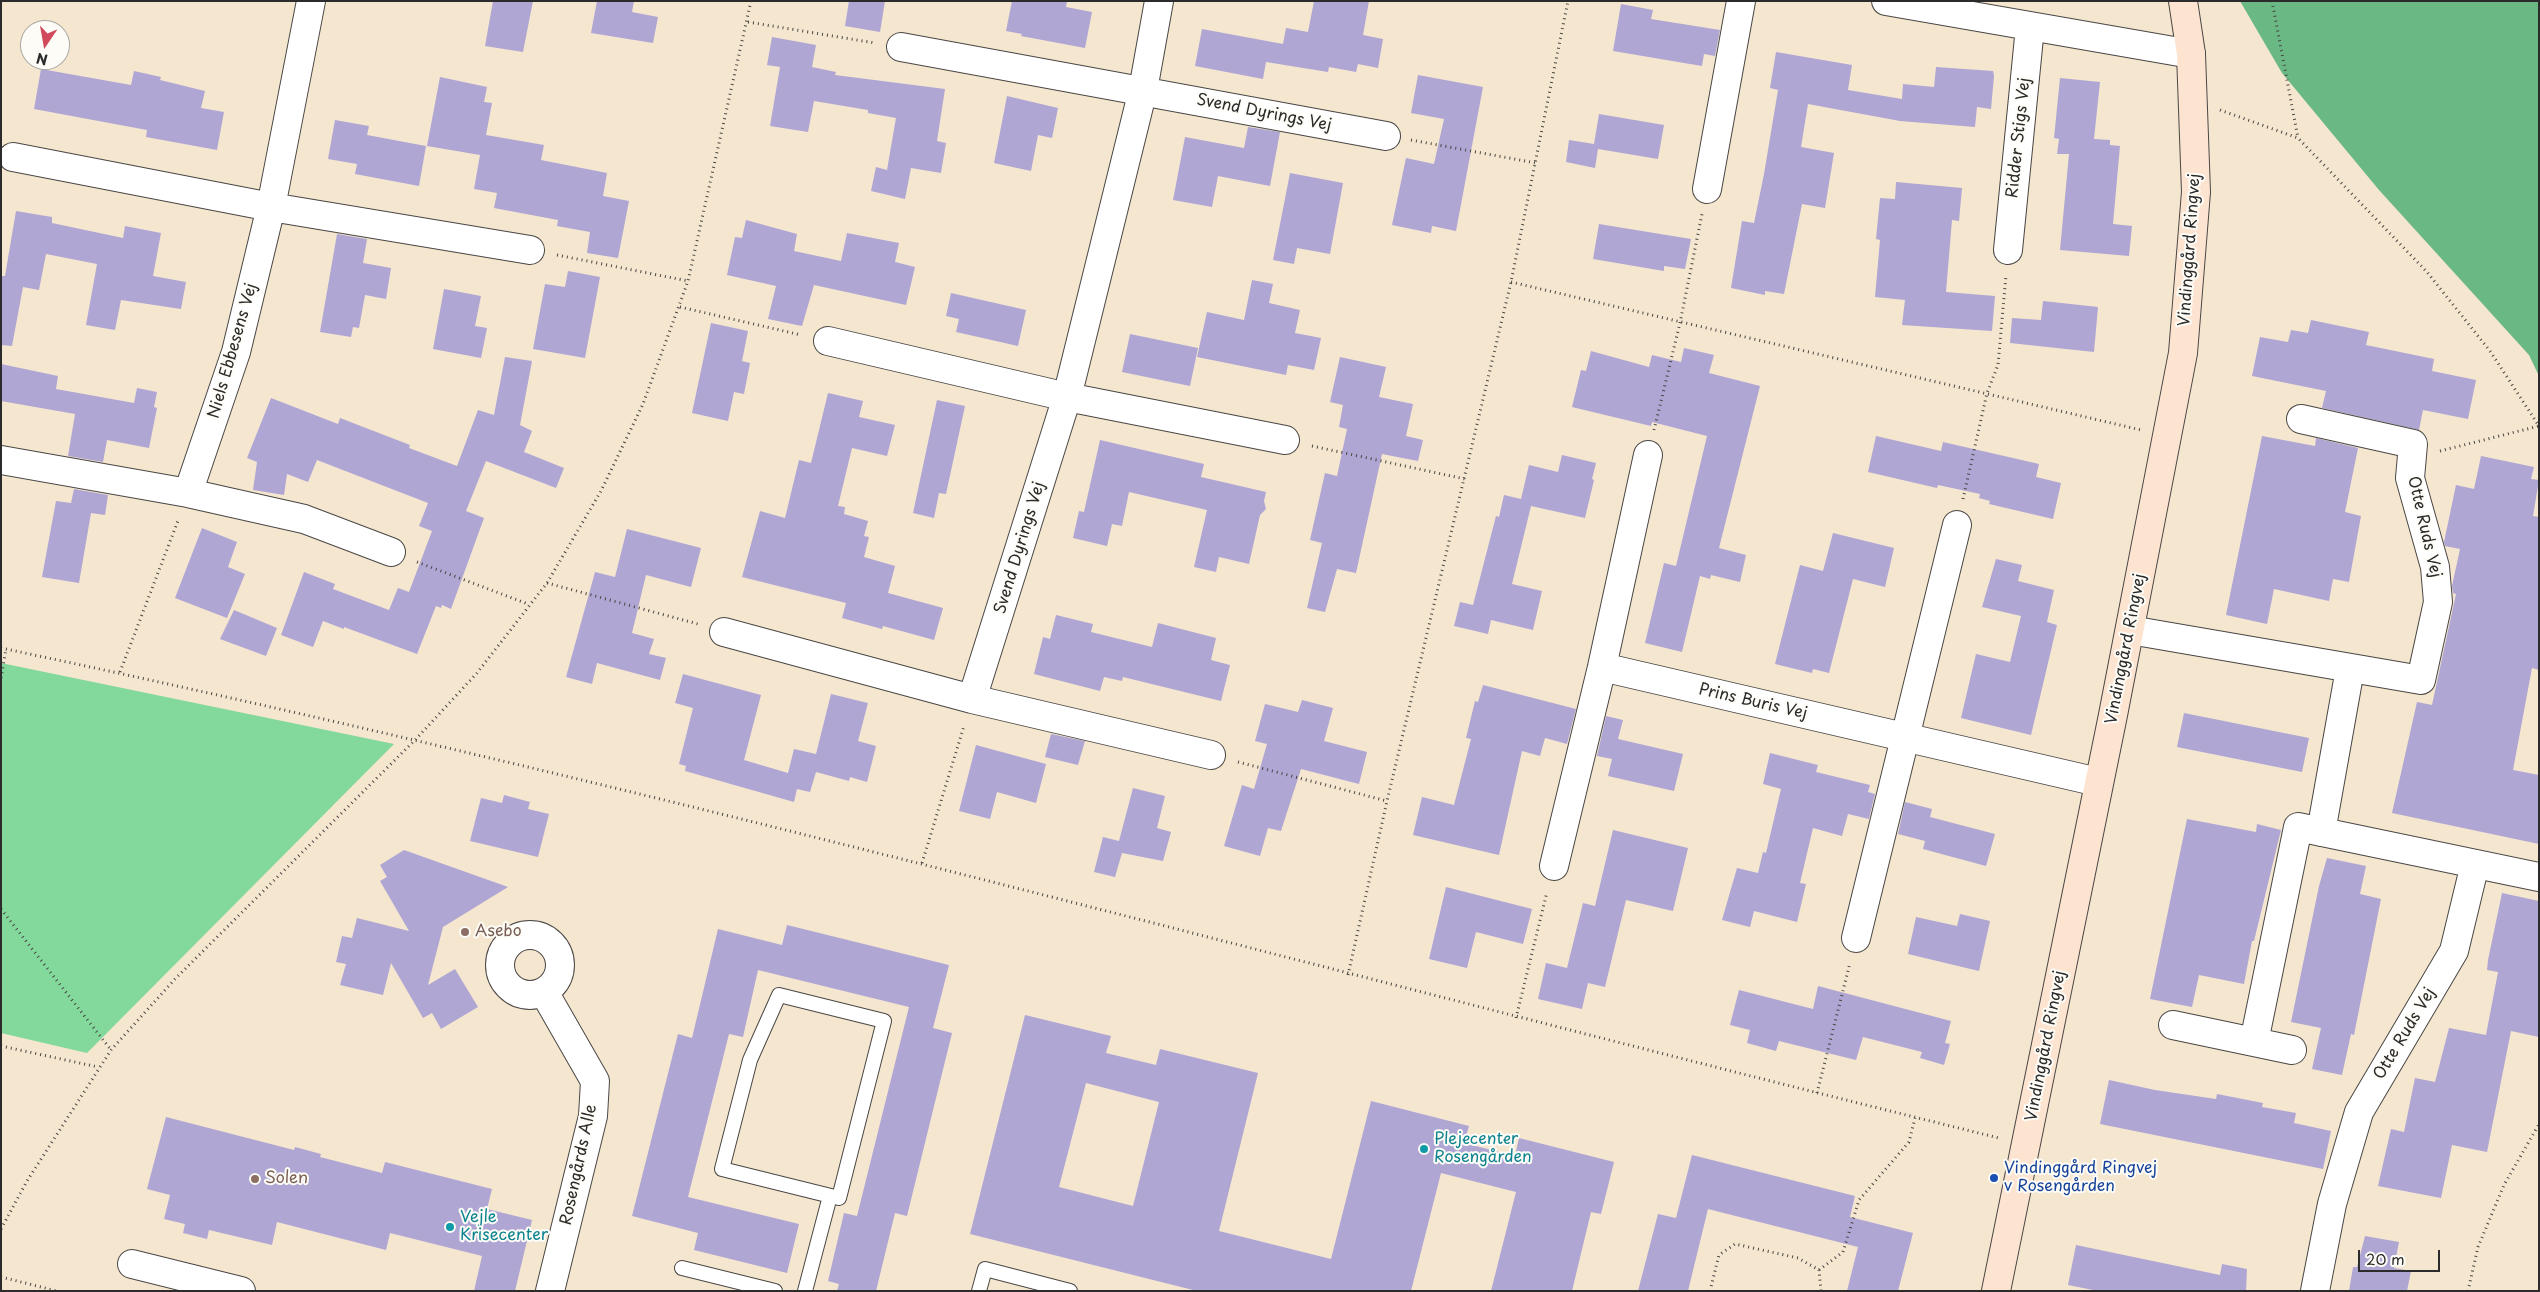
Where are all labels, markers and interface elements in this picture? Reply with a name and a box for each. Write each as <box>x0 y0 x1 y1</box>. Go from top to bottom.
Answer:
north arrow <box>20 20 70 70</box>
text: N <box>34 48 50 71</box>
street label: Ridder Stigs Vej <box>2003 77 2035 199</box>
street label: Svend Dyrings Vej <box>1195 91 1333 135</box>
street label: Vindinggård Ringvej <box>2175 173 2205 327</box>
street label: Niels Ebbesens Vej <box>205 281 261 421</box>
street label: Otte Ruds Vej <box>2403 474 2445 580</box>
street label: Svend Dyrings Vej <box>991 480 1049 616</box>
street label: Vindinggård Ringvej <box>2102 572 2150 726</box>
street label: Prins Buris Vej <box>1697 680 1809 724</box>
place label: Asebo <box>475 922 522 942</box>
marker: Asebo <box>459 926 471 938</box>
street label: Vindinggård Ringvej <box>2022 969 2070 1123</box>
street label: Otte Ruds Vej <box>2370 985 2440 1083</box>
street label: Rosengårds Alle <box>557 1103 601 1227</box>
place label: Plejecenter Rosengården <box>1434 1130 1532 1168</box>
marker: Plejecenter Rosengården <box>1418 1143 1430 1155</box>
place label: Vindinggård Ringvej v Rosengården <box>2004 1159 2157 1197</box>
place label: Solen <box>265 1169 308 1189</box>
marker: Vindinggård Ringvej v Rosengården <box>1988 1172 2000 1184</box>
marker: Solen <box>249 1173 261 1185</box>
place label: Vejle Krisecenter <box>460 1208 548 1246</box>
marker: Vejle Krisecenter <box>444 1221 456 1233</box>
scale bar <box>2360 1240 2442 1272</box>
text: 20 m <box>2366 1247 2405 1270</box>

